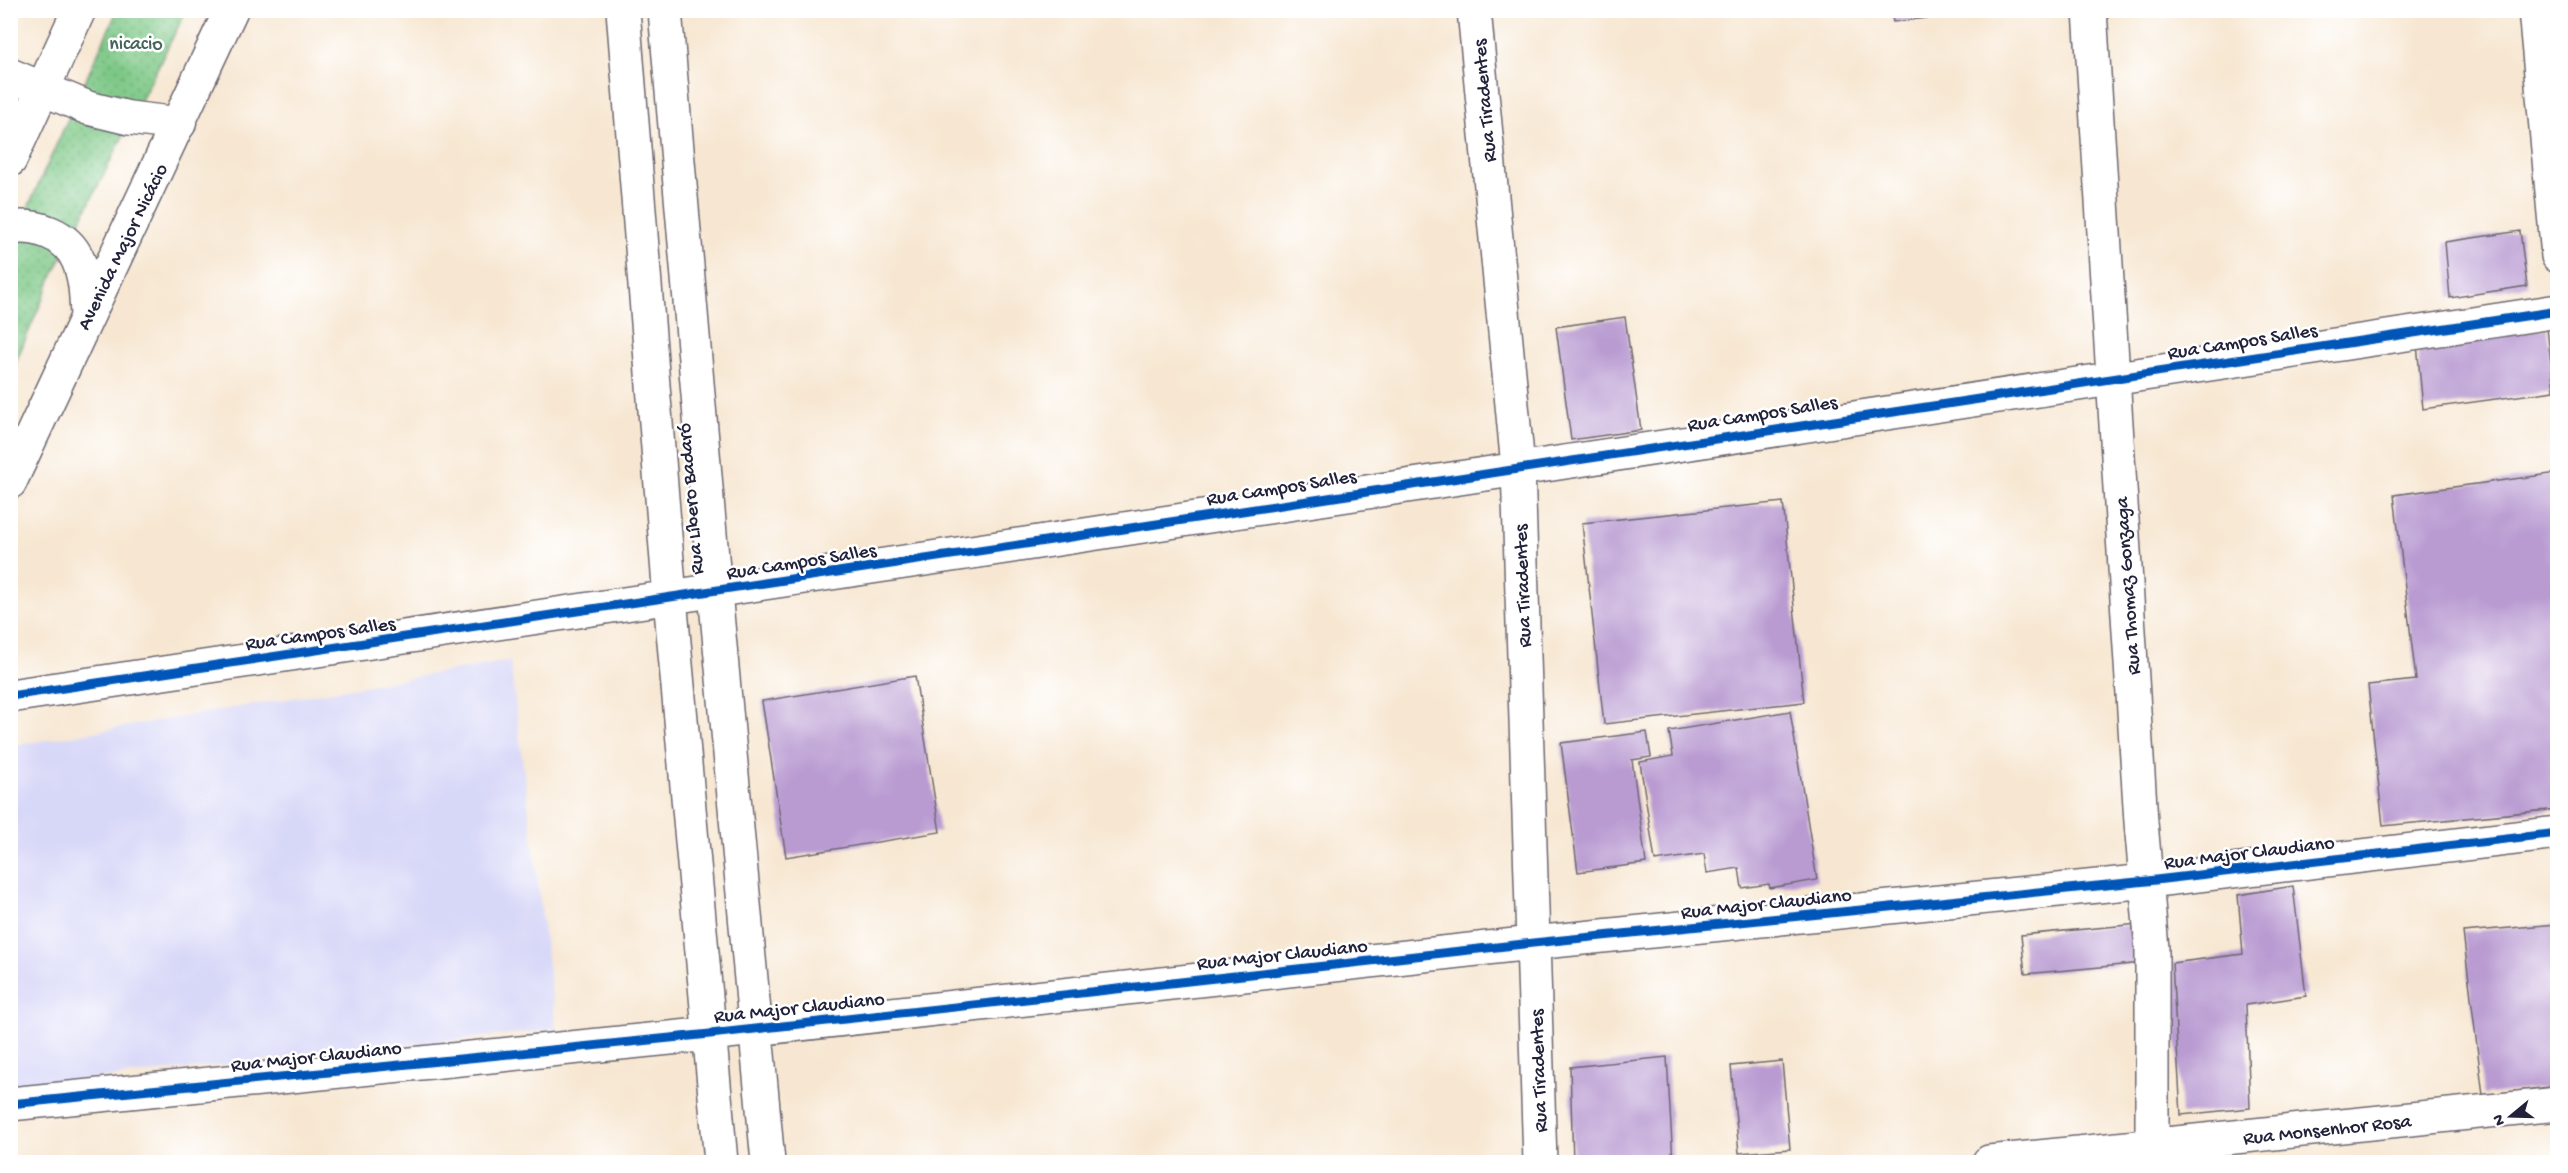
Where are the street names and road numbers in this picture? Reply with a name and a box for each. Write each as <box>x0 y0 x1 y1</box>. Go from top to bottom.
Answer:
street label: Rua Tiradentes <box>1470 38 1503 163</box>
street label: Avenida Major Nicácio <box>74 161 174 334</box>
street label: Rua Campos Salles <box>2166 320 2320 367</box>
street label: Rua Campos Salles <box>1686 392 1840 439</box>
street label: Rua Líbero Badaró <box>674 422 711 575</box>
street label: Rua Campos Salles <box>1205 466 1359 513</box>
street label: Rua Thomaz Gonzaga <box>2112 495 2147 675</box>
street label: Rua Tiradentes <box>1511 523 1538 648</box>
street label: Rua Campos Salles <box>725 540 879 587</box>
street label: Rua Campos Salles <box>244 613 398 657</box>
street label: Rua Major Claudiano <box>2163 833 2336 876</box>
street label: Rua Major Claudiano <box>1680 885 1853 926</box>
street label: Rua Major Claudiano <box>1196 936 1369 977</box>
street label: Rua Major Claudiano <box>713 989 886 1030</box>
street label: Rua Tiradentes <box>1527 1008 1554 1133</box>
street label: Rua Major Claudiano <box>230 1038 403 1079</box>
street label: Rua Monsenhor Rosa <box>2242 1111 2413 1152</box>

